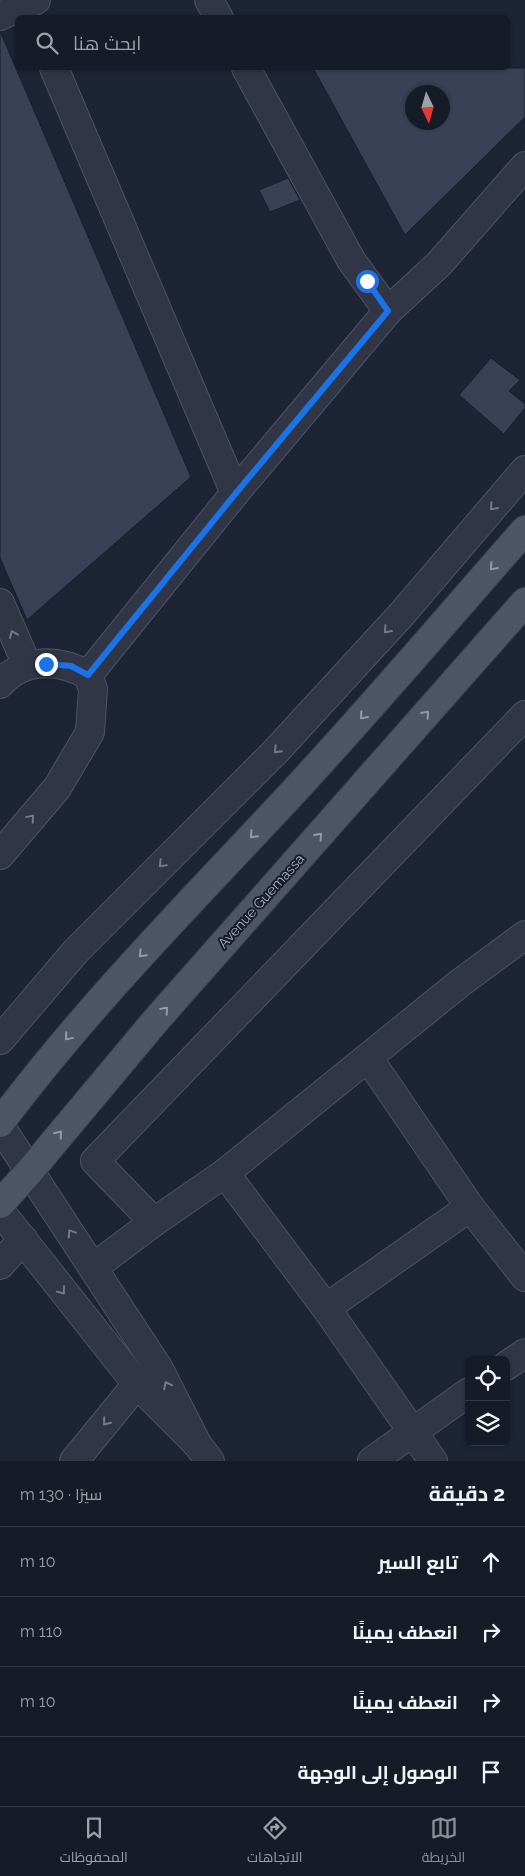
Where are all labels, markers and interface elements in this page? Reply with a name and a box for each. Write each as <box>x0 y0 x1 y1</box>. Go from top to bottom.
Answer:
search box <box>15 15 510 70</box>
icon: search <box>33 29 61 57</box>
text: ابحث هنا <box>73 32 141 54</box>
north arrow <box>405 85 450 130</box>
route start <box>356 270 379 293</box>
one-way arrow <box>490 501 499 510</box>
one-way arrow <box>490 561 499 570</box>
one-way arrow <box>384 624 393 633</box>
one-way arrow <box>9 630 20 639</box>
route end <box>35 653 58 676</box>
one-way arrow <box>360 710 369 719</box>
one-way arrow <box>421 711 430 720</box>
one-way arrow <box>274 744 283 753</box>
one-way arrow <box>26 815 34 824</box>
one-way arrow <box>250 830 259 839</box>
one-way arrow <box>313 833 322 842</box>
street label: Avenue Guemassa <box>215 851 307 951</box>
one-way arrow <box>158 858 167 867</box>
one-way arrow <box>139 949 148 958</box>
one-way arrow <box>159 1007 167 1016</box>
one-way arrow <box>65 1032 74 1041</box>
one-way arrow <box>54 1131 62 1140</box>
one-way arrow <box>68 1229 77 1239</box>
one-way arrow <box>56 1285 65 1295</box>
map controls <box>465 1356 510 1446</box>
button: locate <box>465 1356 510 1401</box>
one-way arrow <box>163 1381 173 1390</box>
button: layers <box>465 1401 510 1446</box>
one-way arrow <box>103 1416 111 1425</box>
text: 2 دقيقة <box>429 1481 505 1506</box>
text: سيرًا · 130 m <box>20 1485 102 1504</box>
icon: ahead <box>477 1548 505 1576</box>
text: تابع السير <box>378 1551 458 1573</box>
text: 10 m <box>20 1552 55 1571</box>
icon: right <box>477 1618 505 1646</box>
text: انعطف يمينًا <box>352 1621 458 1643</box>
text: 110 m <box>20 1622 62 1641</box>
icon: right <box>477 1688 505 1716</box>
text: انعطف يمينًا <box>352 1691 458 1713</box>
text: 10 m <box>20 1692 55 1711</box>
icon: arrive <box>477 1758 505 1786</box>
text: الوصول إلى الوجهة <box>298 1761 458 1783</box>
tab: المحفوظات <box>60 1814 128 1870</box>
tab: الاتجاهات <box>247 1814 302 1870</box>
tab: الخريطة <box>422 1814 465 1870</box>

